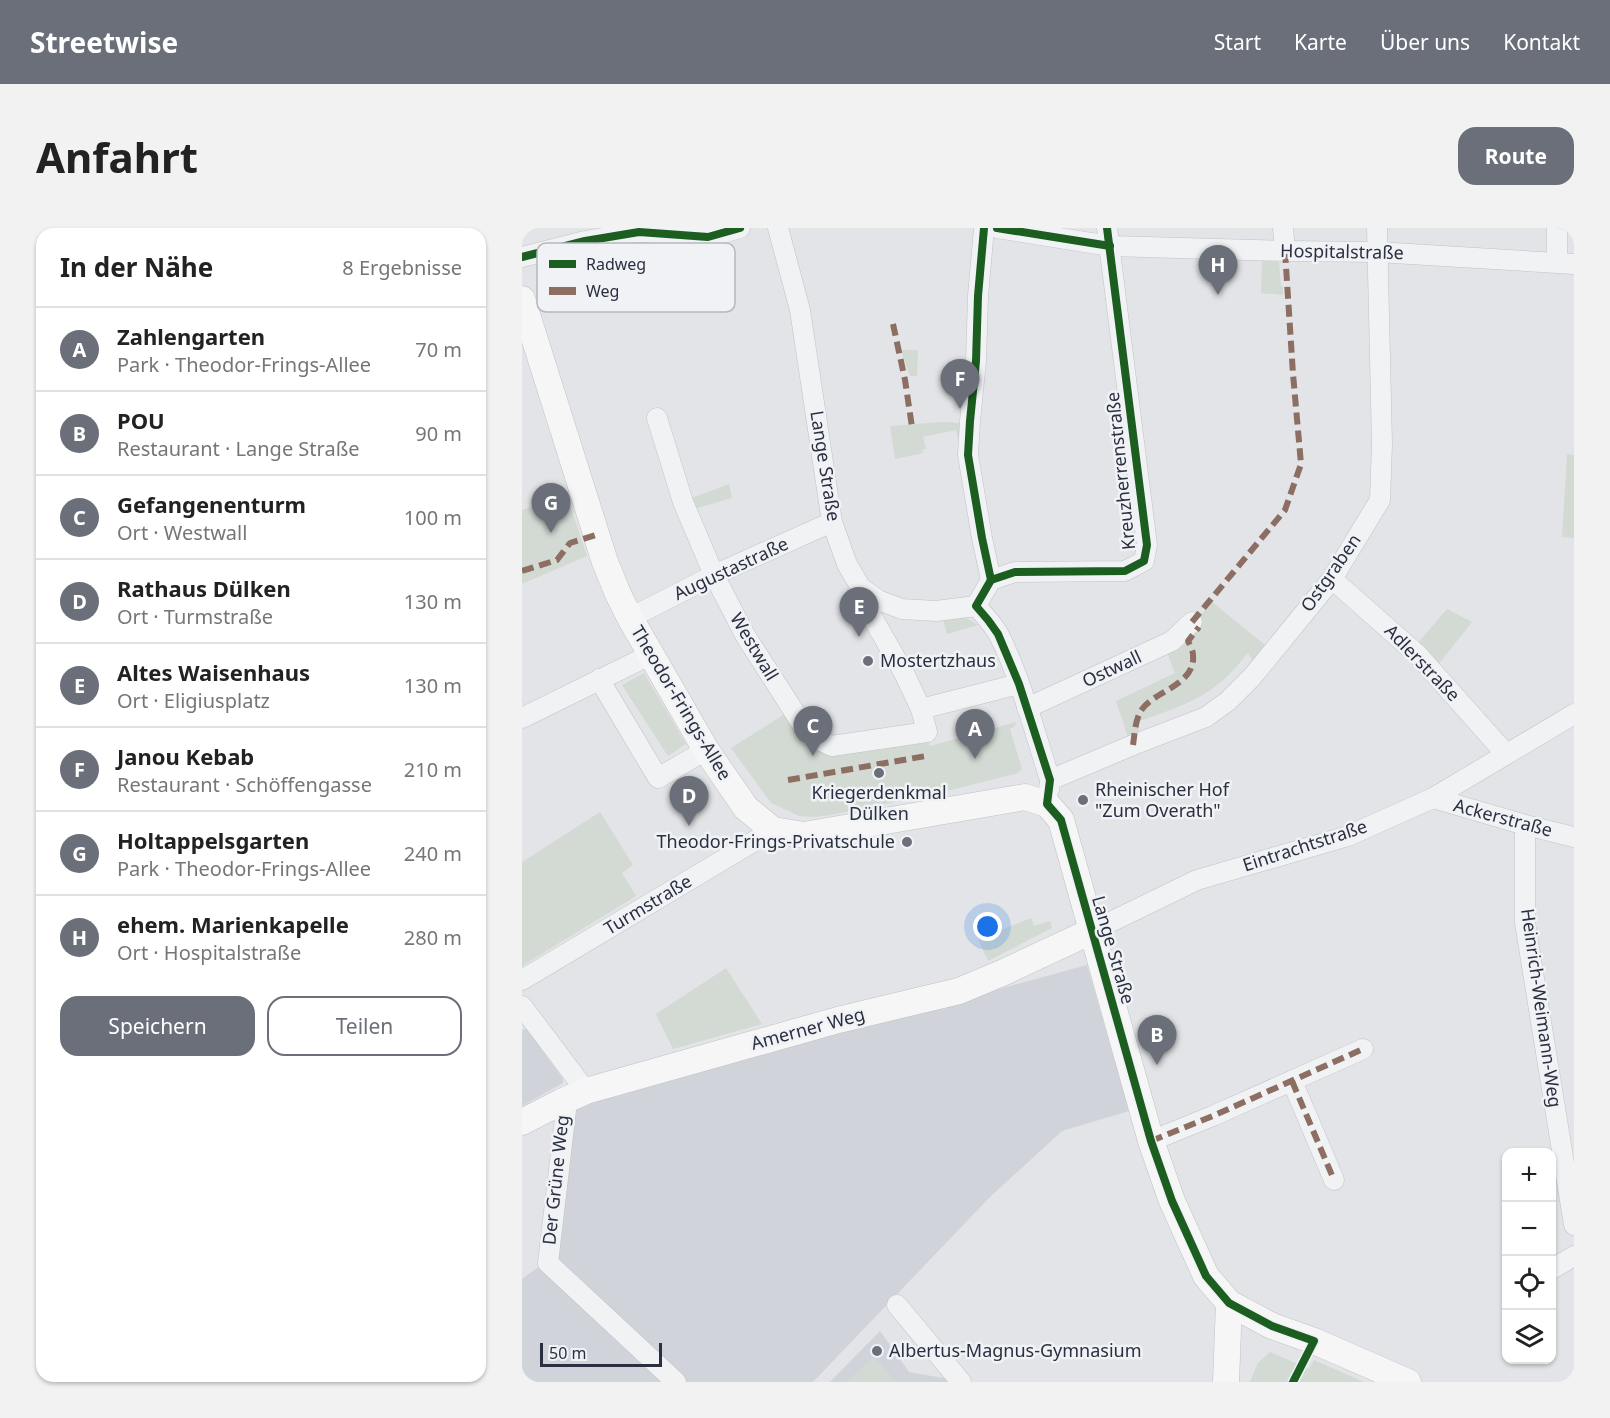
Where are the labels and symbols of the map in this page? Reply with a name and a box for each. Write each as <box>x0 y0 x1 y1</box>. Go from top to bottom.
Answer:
street label: Hospitalstraße <box>1280 238 1404 264</box>
legend <box>537 243 735 312</box>
pin: H <box>1198 245 1238 295</box>
text: Radweg <box>586 253 646 275</box>
text: Weg <box>586 280 619 302</box>
pin: F <box>940 360 980 409</box>
street label: Kreuzherrenstraße <box>1100 391 1140 551</box>
street label: Lange Straße <box>805 409 847 523</box>
pin: G <box>531 484 570 533</box>
street label: Ostgraben <box>1295 529 1366 616</box>
street label: Augustastraße <box>669 531 792 605</box>
pin: E <box>840 588 878 637</box>
street label: Westwall <box>725 608 785 685</box>
street label: Adlerstraße <box>1380 619 1466 706</box>
street label: Theodor-Frings-Allee <box>626 621 738 784</box>
street label: Ostwall <box>1078 644 1145 692</box>
place label: Mostertzhaus <box>880 648 996 672</box>
marker: Mostertzhaus <box>861 654 875 668</box>
pin: C <box>794 706 832 756</box>
pin: A <box>956 710 994 759</box>
marker: Kriegerdenkmal Dülken <box>872 766 886 780</box>
pin: D <box>670 776 708 826</box>
place label: Rheinischer Hof "Zum Overath" <box>1095 777 1230 822</box>
place label: Kriegerdenkmal Dülken <box>811 780 947 825</box>
street label: Ackerstraße <box>1451 792 1555 842</box>
marker: Rheinischer Hof "Zum Overath" <box>1076 793 1090 807</box>
street label: Eintrachtstraße <box>1239 814 1370 876</box>
place label: Theodor-Frings-Privatschule <box>657 829 895 853</box>
marker: Theodor-Frings-Privatschule <box>900 835 914 849</box>
street label: Turmstraße <box>599 869 696 940</box>
street label: Lange Straße <box>1087 893 1141 1007</box>
street label: Heinrich-Weimann-Weg <box>1516 907 1568 1109</box>
your location <box>973 912 1002 941</box>
street label: Amerner Weg <box>748 1001 867 1055</box>
pin: B <box>1138 1016 1176 1065</box>
street label: Der Grüne Weg <box>536 1114 574 1246</box>
place label: Albertus-Magnus-Gymnasium <box>889 1338 1142 1362</box>
scale bar <box>540 1340 662 1368</box>
marker: Albertus-Magnus-Gymnasium <box>870 1344 884 1358</box>

